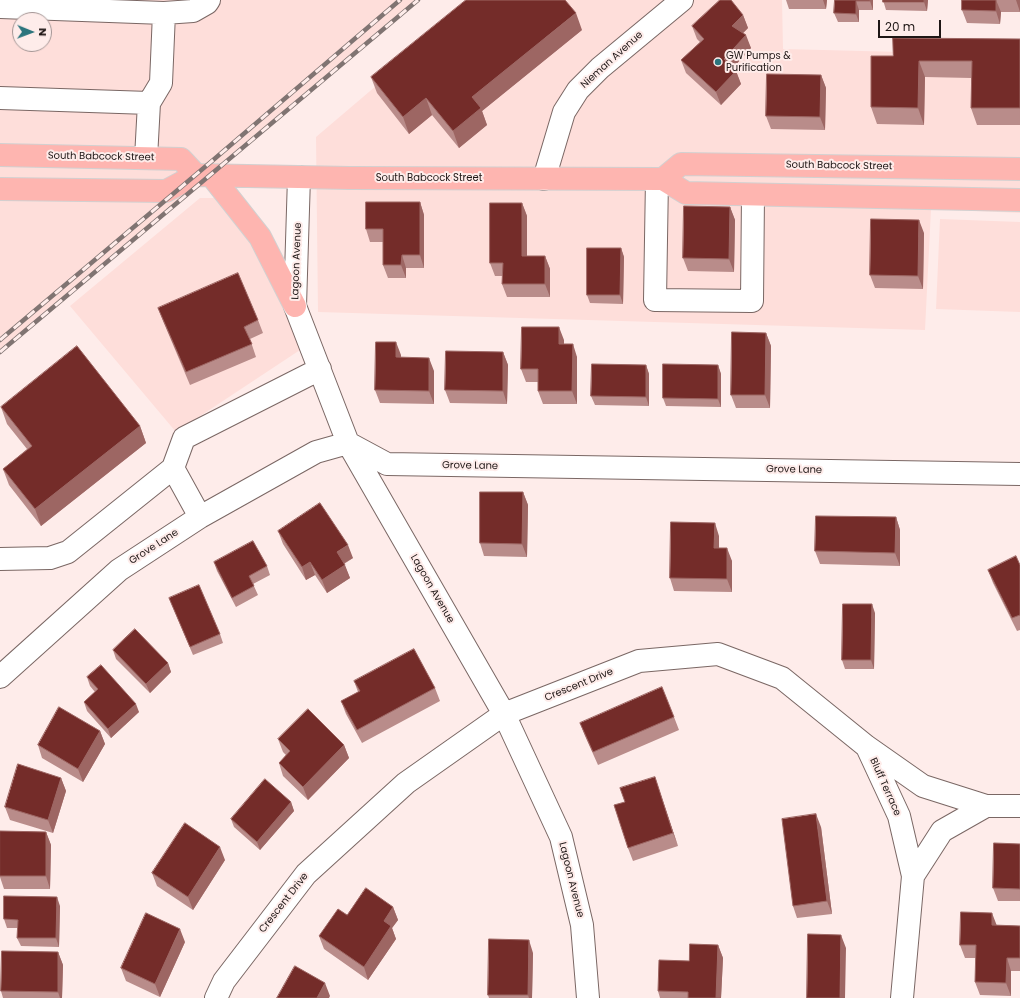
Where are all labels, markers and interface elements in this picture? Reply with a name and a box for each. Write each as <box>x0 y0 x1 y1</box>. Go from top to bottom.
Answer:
north arrow <box>12 12 52 52</box>
scale bar <box>880 12 943 38</box>
text: 20 m <box>885 18 915 35</box>
text: N <box>35 28 51 36</box>
street label: Nieman Avenue <box>578 29 646 91</box>
place label: GW Pumps & Purification <box>726 50 791 74</box>
marker: GW Pumps & Purification <box>713 57 723 67</box>
street label: South Babcock Street <box>48 150 154 164</box>
street label: South Babcock Street <box>786 159 892 173</box>
street label: South Babcock Street <box>376 172 482 184</box>
street label: Lagoon Avenue <box>290 222 304 300</box>
street label: Grove Lane <box>442 460 498 472</box>
street label: Grove Lane <box>766 464 822 476</box>
street label: Grove Lane <box>127 527 181 567</box>
street label: Lagoon Avenue <box>407 553 457 625</box>
street label: Crescent Drive <box>543 666 615 704</box>
street label: Bluff Terrace <box>867 756 903 818</box>
street label: Lagoon Avenue <box>556 841 586 919</box>
street label: Crescent Drive <box>257 871 311 935</box>

